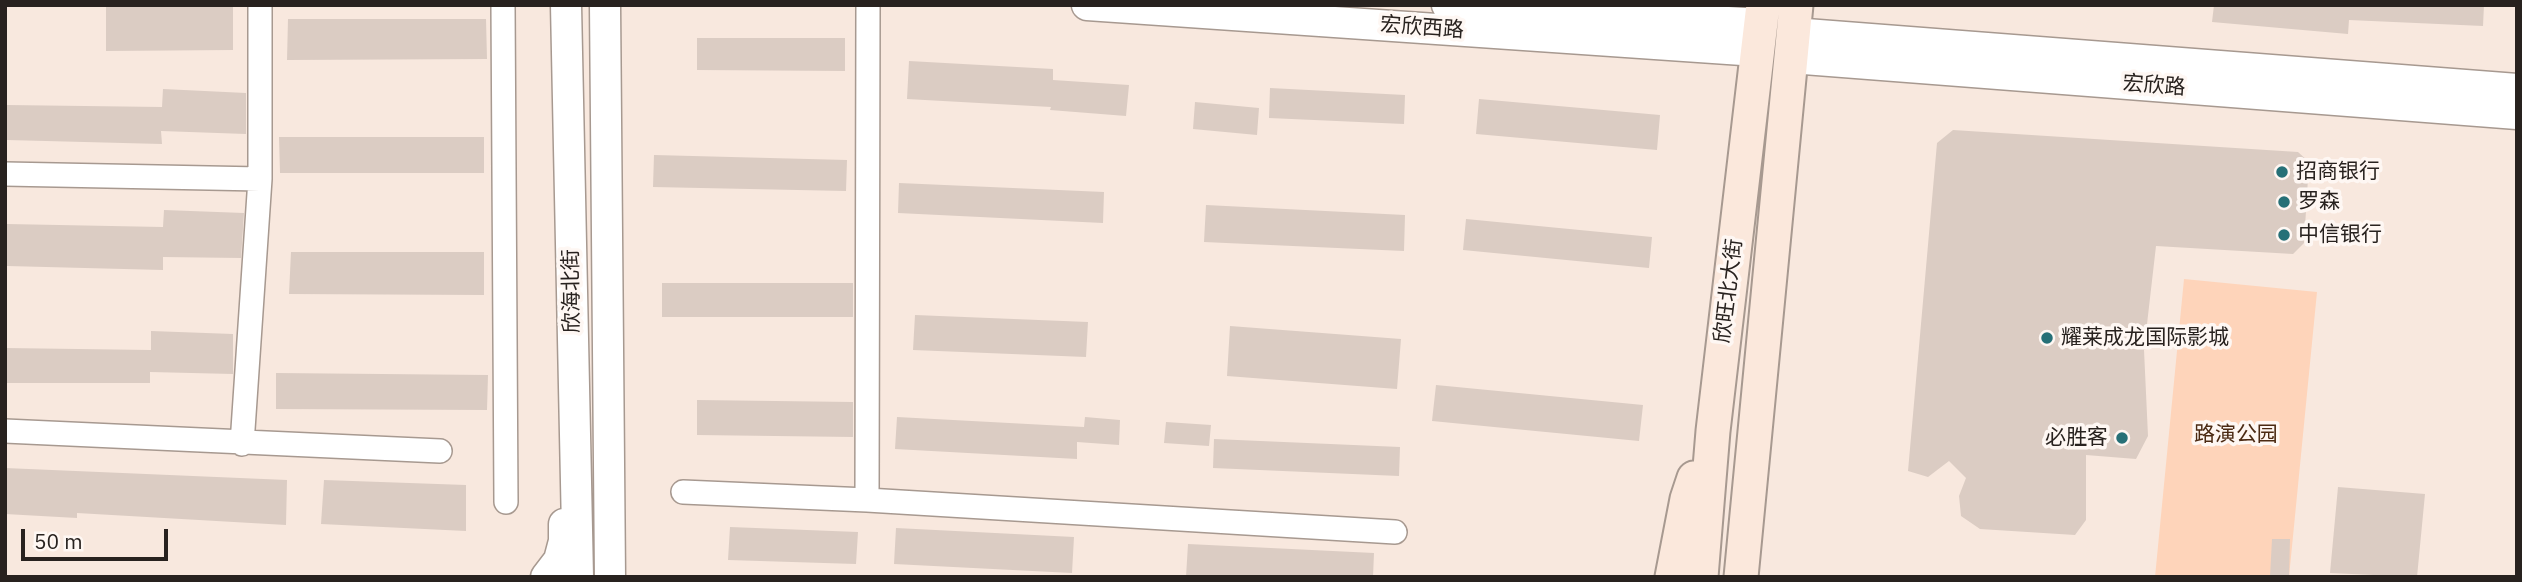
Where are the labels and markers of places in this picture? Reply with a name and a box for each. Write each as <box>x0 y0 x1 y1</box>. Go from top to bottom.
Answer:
place label: 招商银行 <box>2296 159 2380 185</box>
marker: 招商银行 <box>2274 164 2290 180</box>
place label: 罗森 <box>2298 189 2340 215</box>
marker: 罗森 <box>2276 194 2292 210</box>
place label: 中信银行 <box>2298 222 2382 248</box>
marker: 中信银行 <box>2276 227 2292 243</box>
place label: 耀莱成龙国际影城 <box>2061 325 2229 351</box>
marker: 耀莱成龙国际影城 <box>2039 330 2055 346</box>
place label: 必胜客 <box>2045 425 2108 451</box>
marker: 必胜客 <box>2114 430 2130 446</box>

